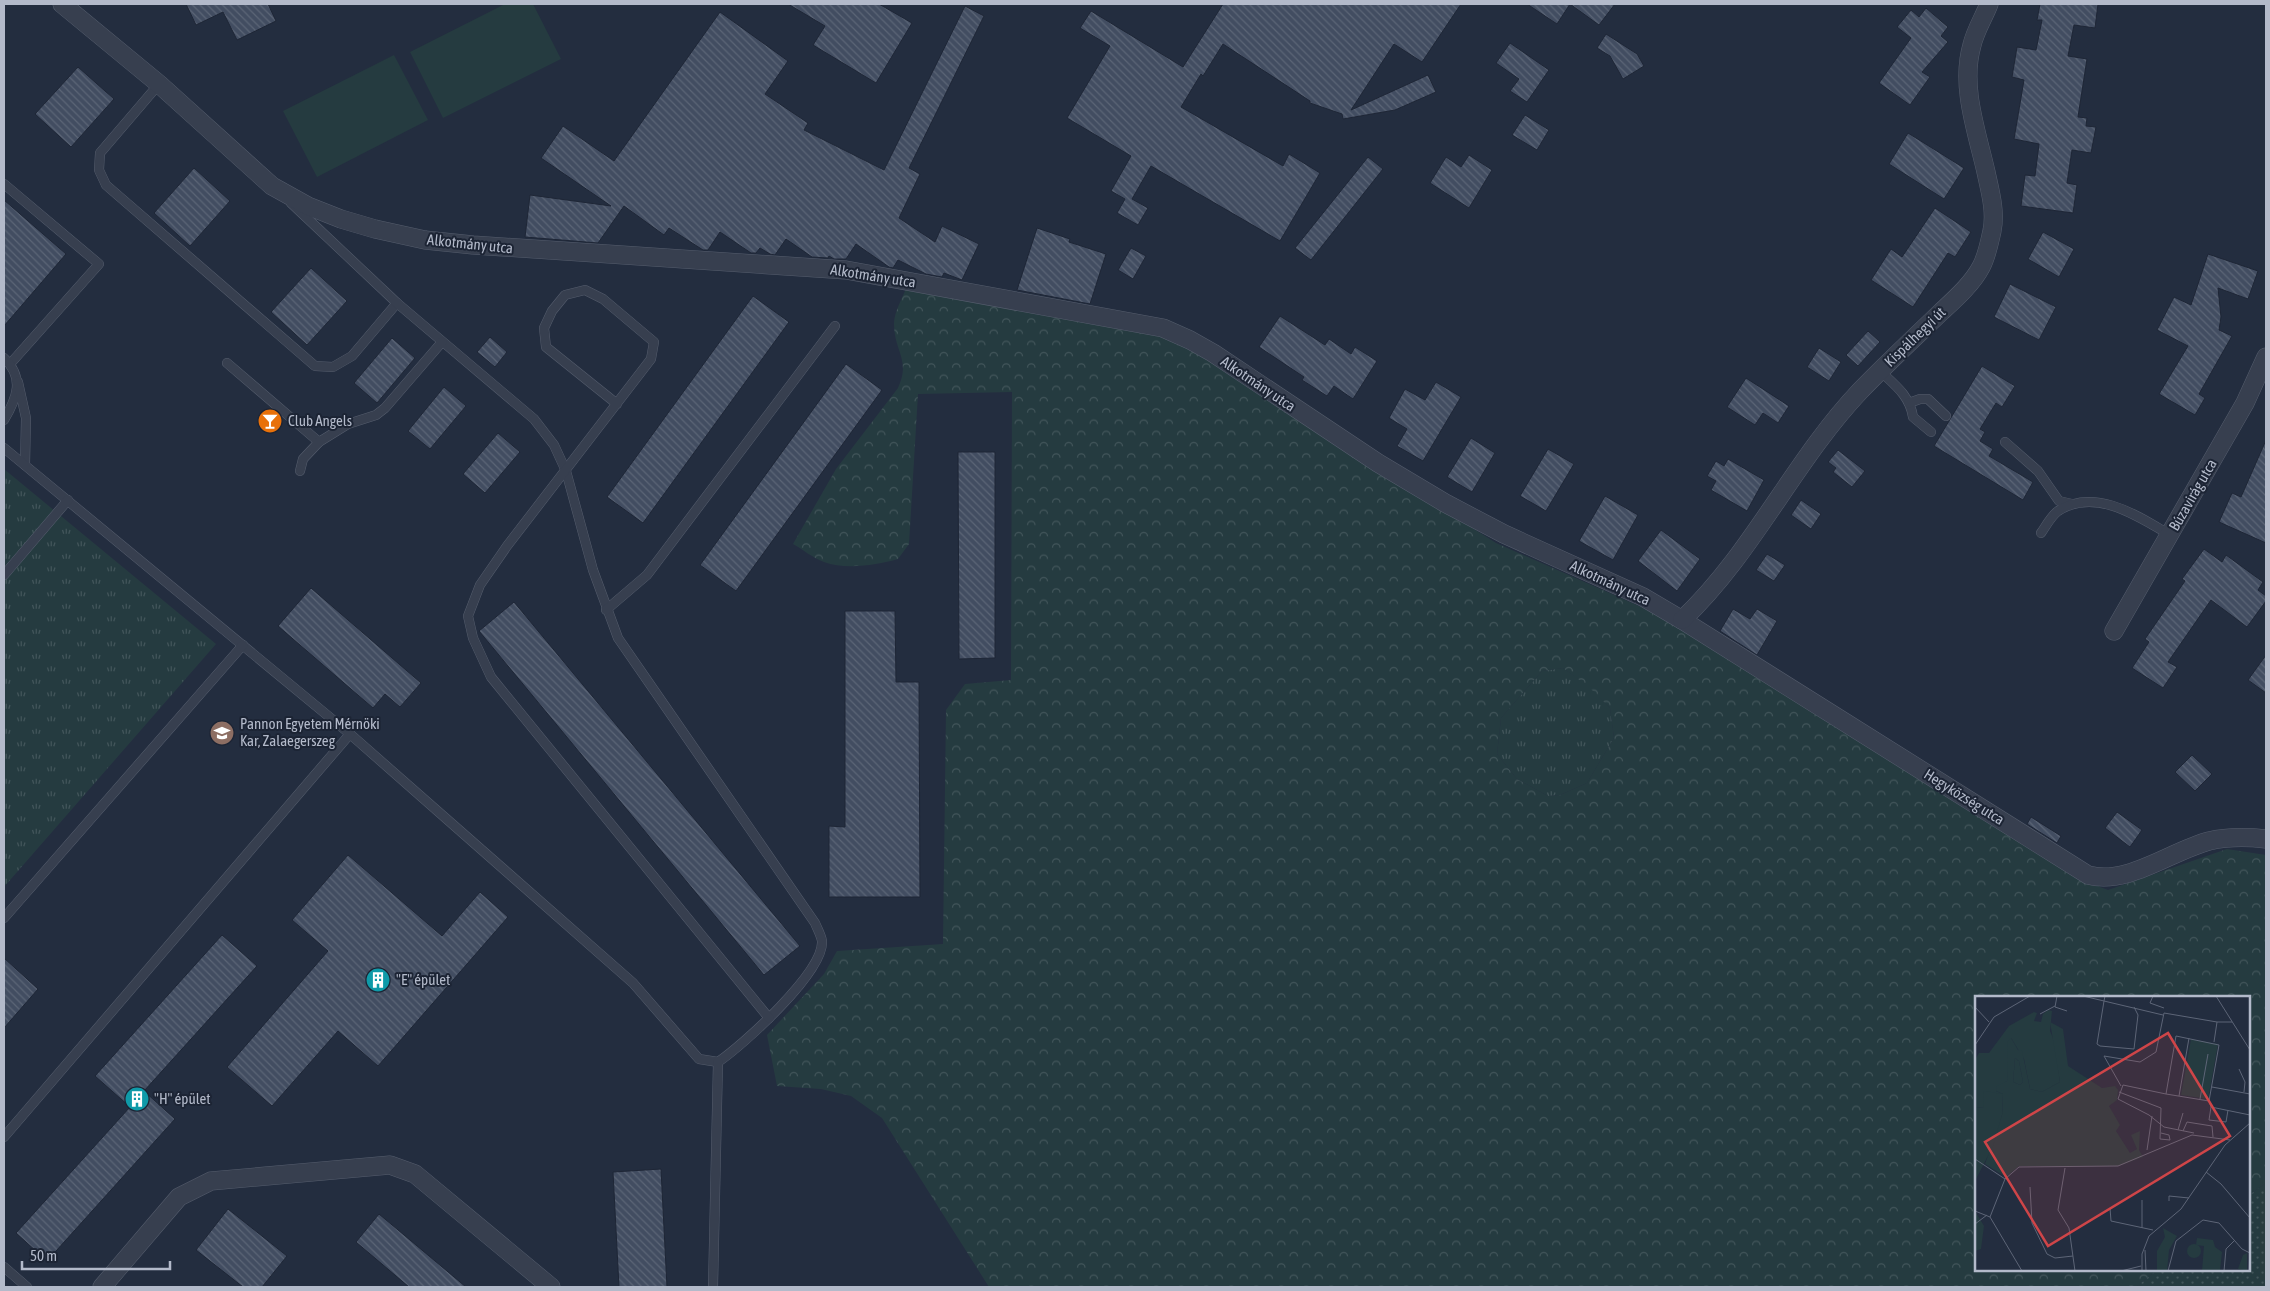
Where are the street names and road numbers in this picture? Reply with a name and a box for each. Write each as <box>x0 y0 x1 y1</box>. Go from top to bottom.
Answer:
street label: Alkotmány utca <box>426 231 514 256</box>
street label: Alkotmány utca <box>829 260 917 291</box>
street label: Kispálhegyi út <box>1881 303 1949 370</box>
street label: Alkotmány utca <box>1218 352 1299 415</box>
street label: Búzavirág utca <box>2165 456 2220 534</box>
street label: Alkotmány utca <box>1568 557 1653 608</box>
street label: Hegyközség utca <box>1921 765 2008 828</box>

